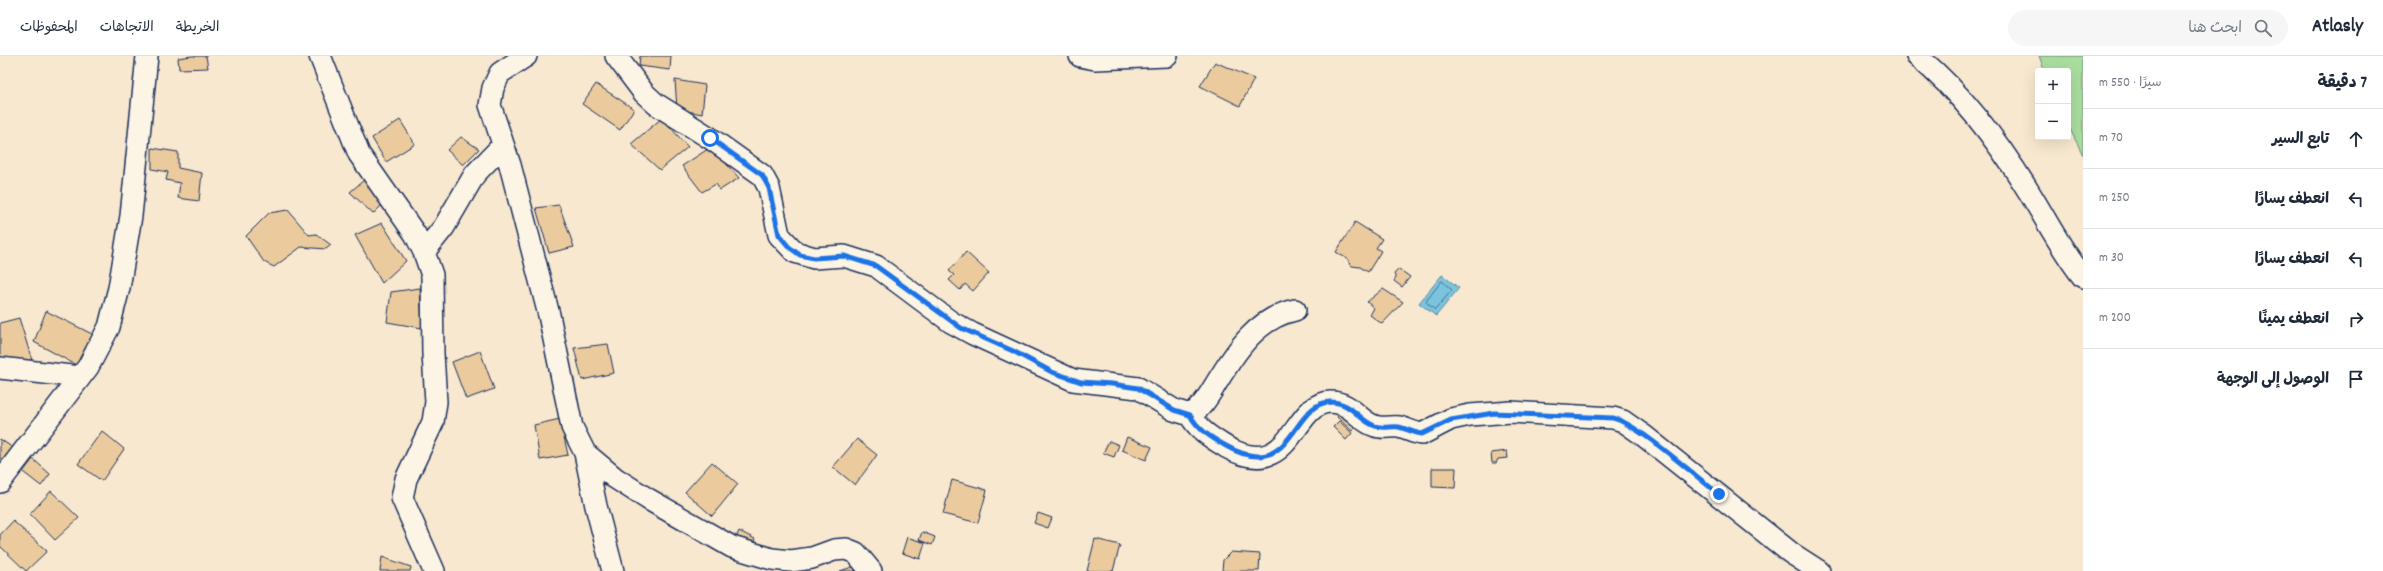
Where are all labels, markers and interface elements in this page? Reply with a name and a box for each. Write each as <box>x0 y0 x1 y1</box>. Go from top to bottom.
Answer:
search box <box>2008 10 2288 46</box>
text: Atlasly <box>2312 14 2363 41</box>
icon: search <box>2252 17 2274 39</box>
text: المحفوظات <box>20 18 78 38</box>
text: الاتجاهات <box>100 18 154 38</box>
text: الخريطة <box>176 18 219 38</box>
text: ابحث هنا <box>2188 18 2242 40</box>
map controls <box>2035 68 2071 140</box>
button: + <box>2035 68 2071 104</box>
text: 7 دقيقة <box>2317 72 2367 96</box>
text: سيرًا · 550 m <box>2099 74 2162 93</box>
button: − <box>2035 104 2071 140</box>
icon: ahead <box>2345 128 2367 150</box>
route start <box>701 129 719 147</box>
text: 70 m <box>2099 129 2123 148</box>
text: تابع السير <box>2272 129 2329 151</box>
icon: left <box>2345 188 2367 210</box>
text: 250 m <box>2099 189 2130 208</box>
text: انعطف يسارًا <box>2255 189 2329 211</box>
icon: left <box>2345 248 2367 270</box>
text: 30 m <box>2099 249 2124 268</box>
text: انعطف يسارًا <box>2255 249 2329 271</box>
icon: right <box>2345 308 2367 330</box>
text: 200 m <box>2099 309 2131 328</box>
text: انعطف يمينًا <box>2259 309 2329 331</box>
icon: arrive <box>2345 368 2367 390</box>
text: الوصول إلى الوجهة <box>2217 369 2329 391</box>
route end <box>1710 485 1728 503</box>

